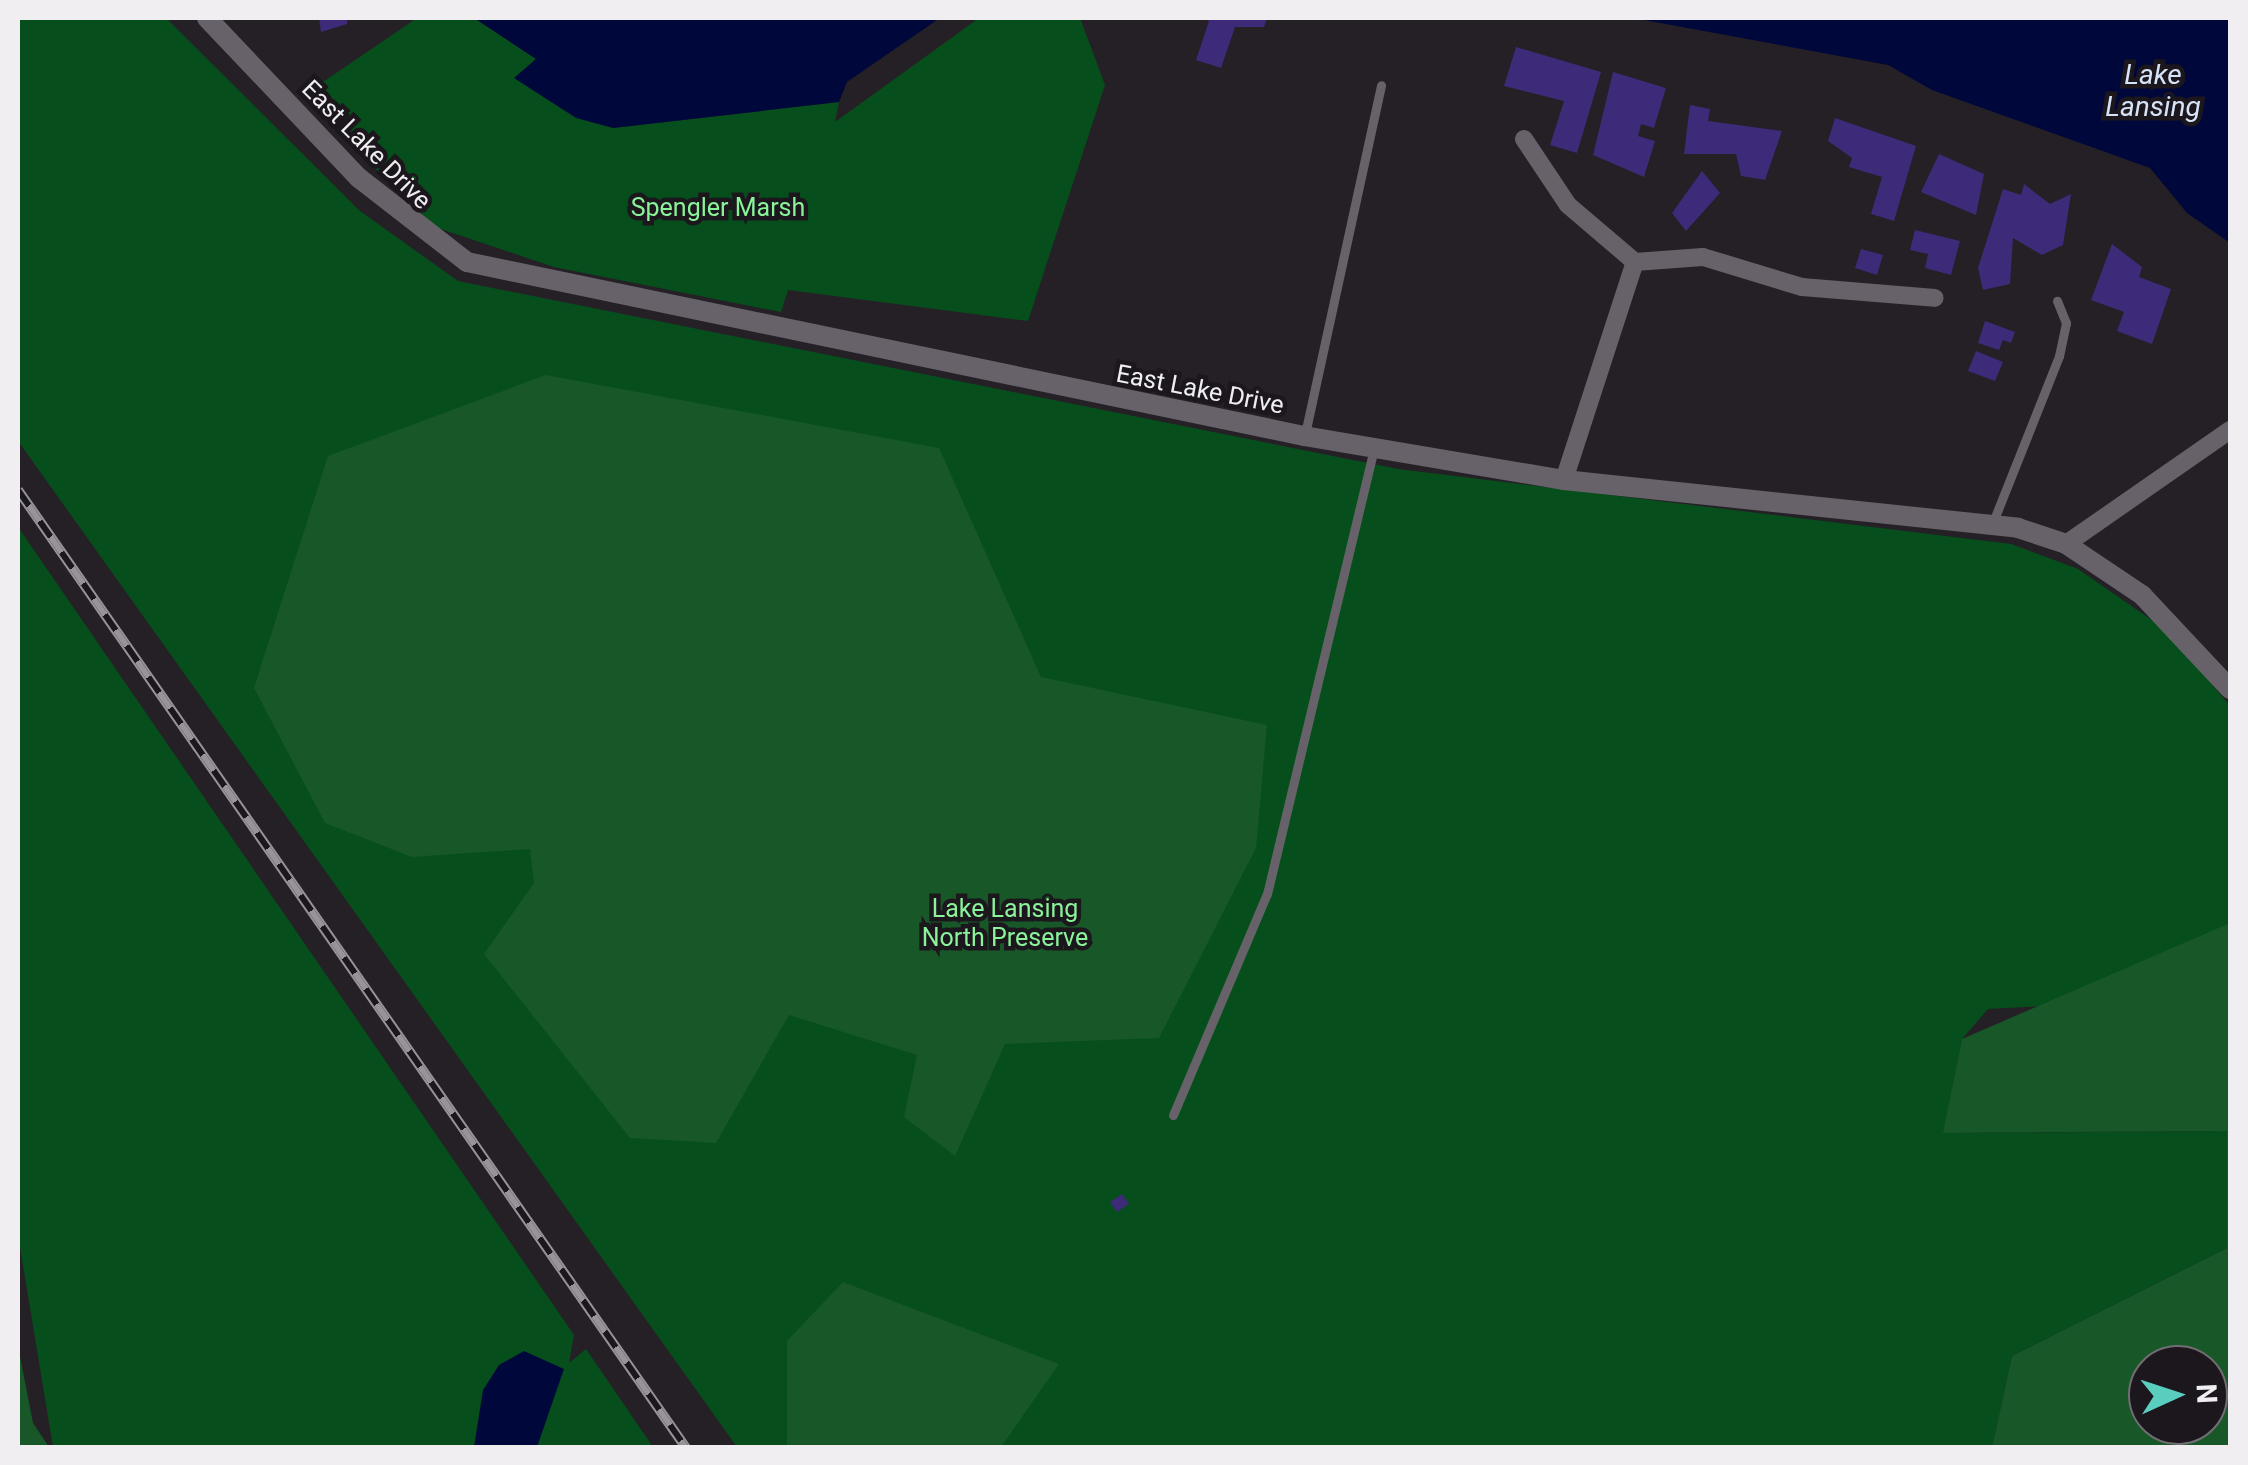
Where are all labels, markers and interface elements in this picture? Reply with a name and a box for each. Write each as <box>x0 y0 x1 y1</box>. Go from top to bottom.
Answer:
water label: Lake Lansing <box>2105 58 2201 124</box>
street label: East Lake Drive <box>295 74 437 216</box>
park label: Spengler Marsh <box>631 193 805 223</box>
street label: East Lake Drive <box>1114 359 1286 421</box>
park label: Lake Lansing North Preserve <box>922 895 1088 954</box>
north arrow <box>2128 1345 2228 1445</box>
text: N <box>2189 1383 2223 1404</box>

